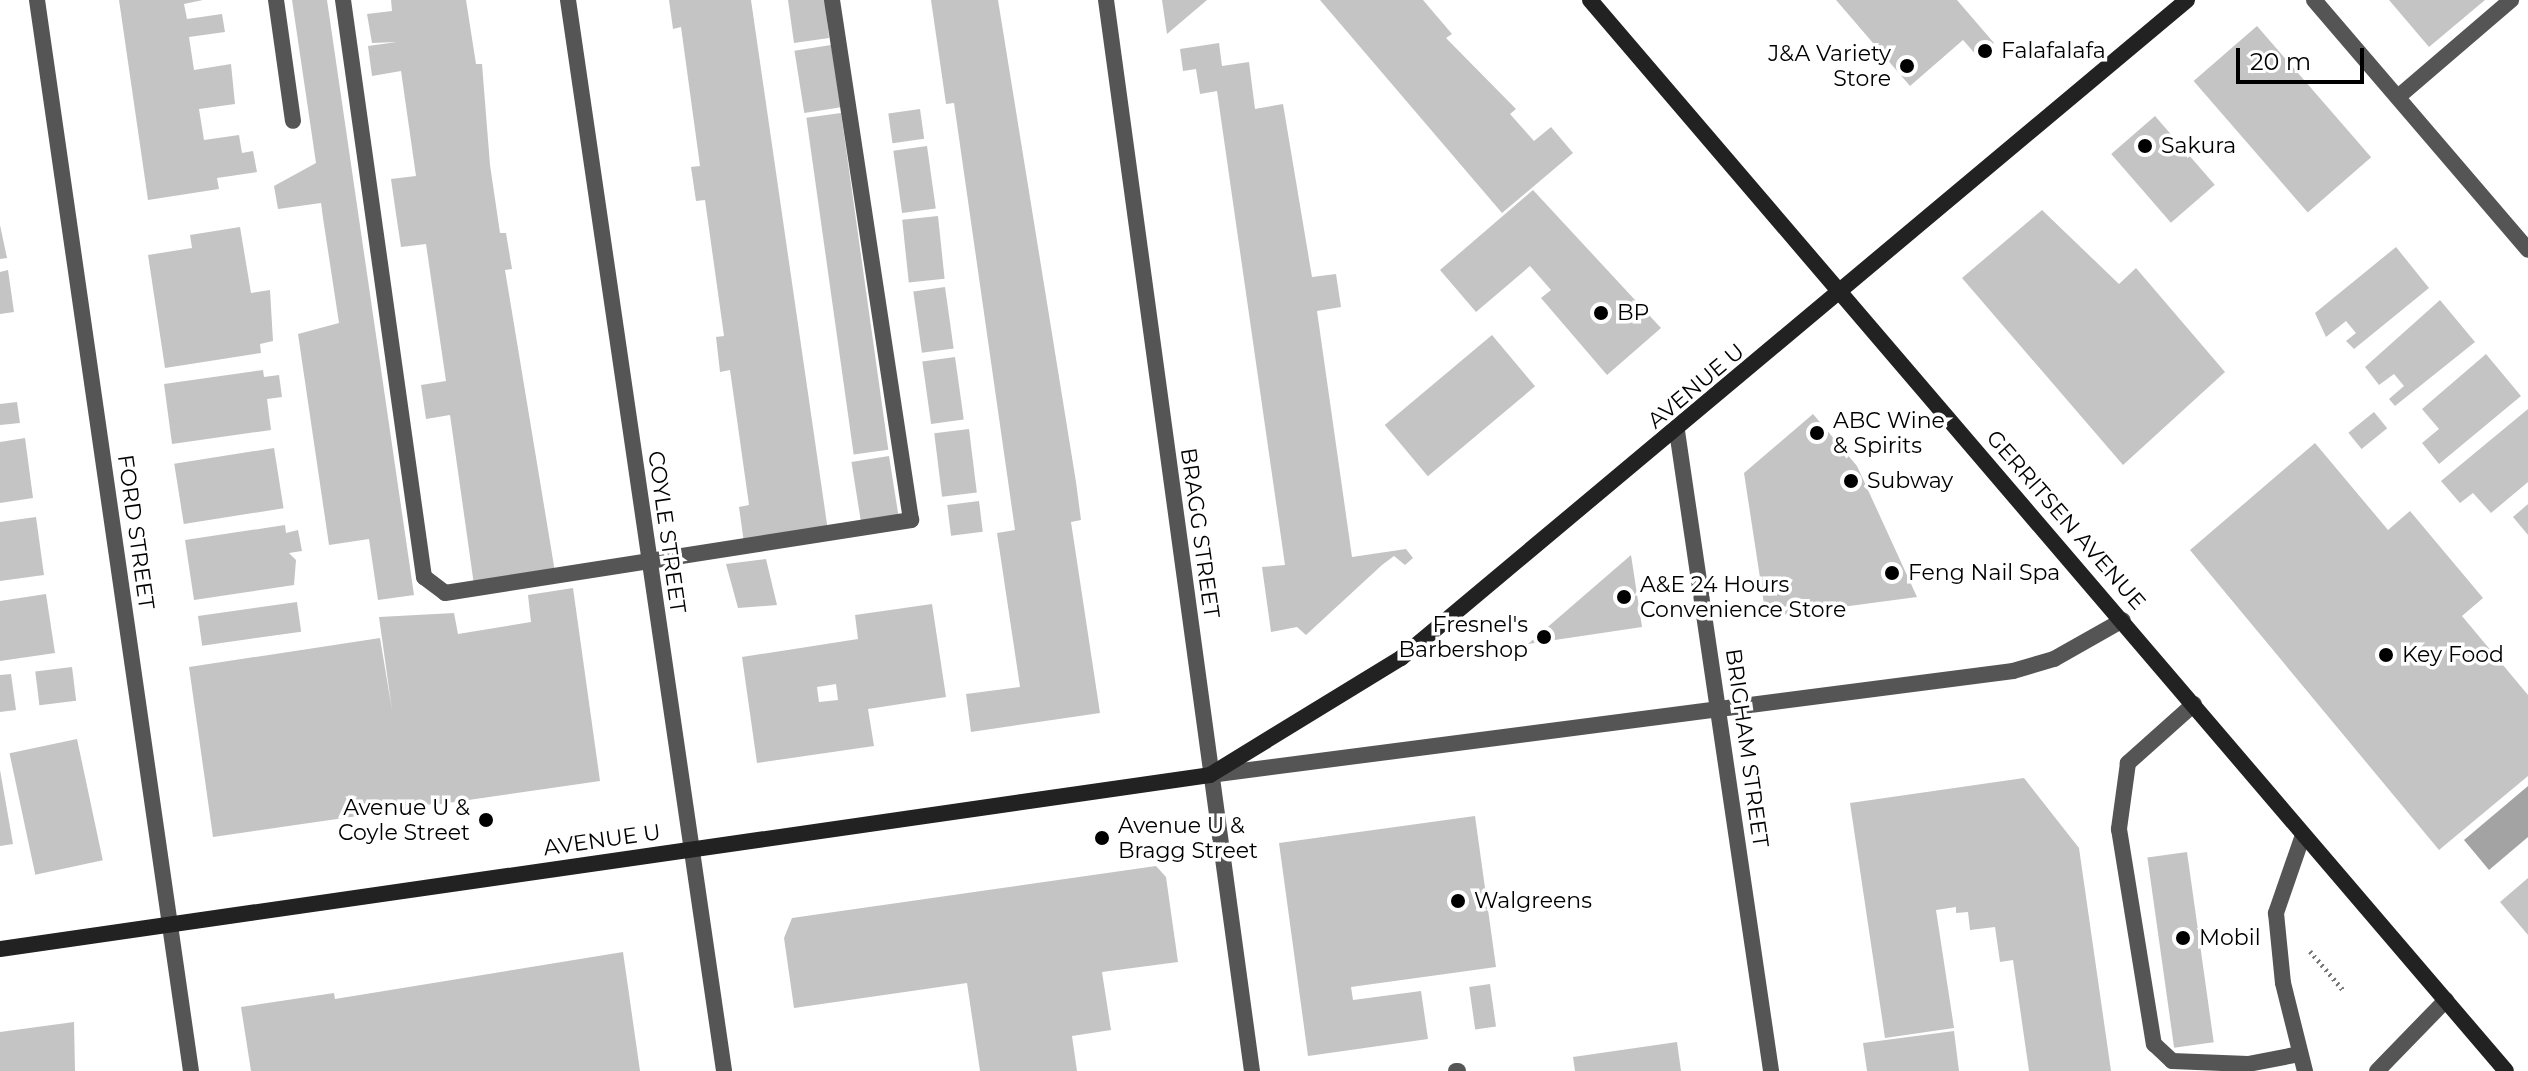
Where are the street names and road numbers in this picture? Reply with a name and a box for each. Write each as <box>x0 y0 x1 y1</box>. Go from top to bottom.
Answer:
street label: AVENUE U <box>1642 338 1750 434</box>
street label: GERRITSEN AVENUE <box>1981 425 2151 615</box>
street label: BRAGG STREET <box>1175 446 1225 620</box>
street label: COYLE STREET <box>643 449 691 615</box>
street label: FORD STREET <box>112 453 160 611</box>
street label: BRIGHAM STREET <box>1720 647 1774 849</box>
street label: AVENUE U <box>542 819 662 861</box>

